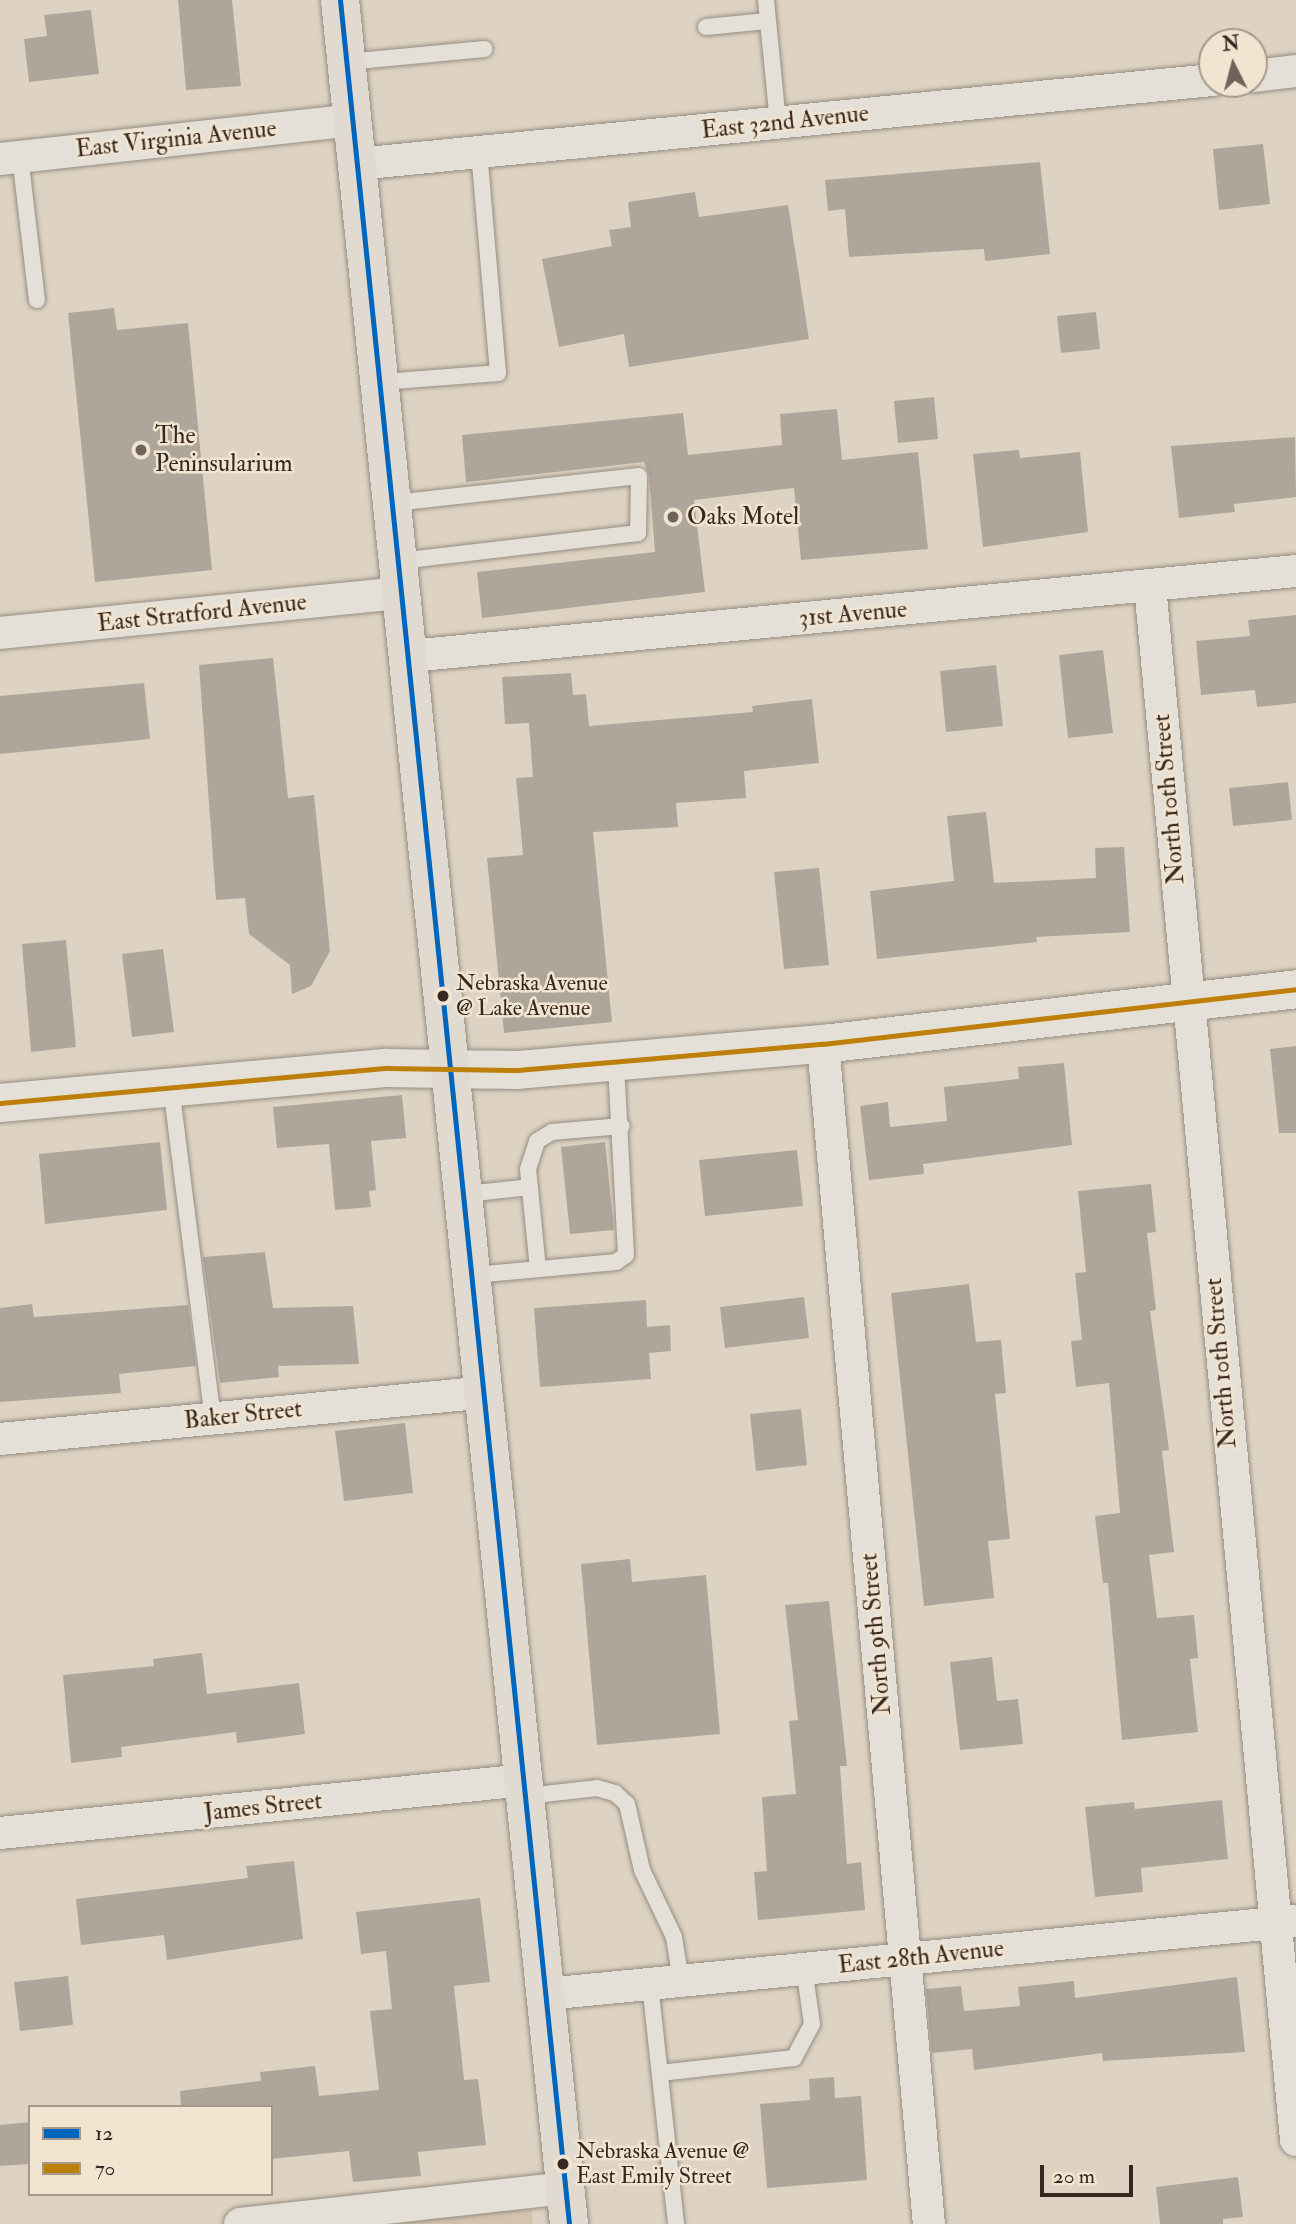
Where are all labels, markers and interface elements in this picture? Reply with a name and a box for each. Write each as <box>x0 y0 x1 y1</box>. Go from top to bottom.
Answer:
north arrow <box>1198 28 1268 98</box>
text: N <box>1221 31 1241 57</box>
street label: East 32nd Avenue <box>700 99 870 145</box>
street label: East Virginia Avenue <box>74 114 278 164</box>
place label: The Peninsularium <box>155 422 293 478</box>
marker: The Peninsularium <box>133 442 149 458</box>
place label: Oaks Motel <box>687 503 799 531</box>
marker: Oaks Motel <box>665 509 681 525</box>
street label: East Stratford Avenue <box>96 588 308 638</box>
street label: 31st Avenue <box>798 595 908 633</box>
street label: North 10th Street <box>1147 713 1191 885</box>
place label: Nebraska Avenue @ Lake Avenue <box>456 970 608 1021</box>
marker: Nebraska Avenue @ Lake Avenue <box>436 989 450 1003</box>
street label: North 10th Street <box>1199 1277 1243 1449</box>
street label: Baker Street <box>183 1394 303 1436</box>
street label: North 9th Street <box>855 1552 897 1716</box>
street label: James Street <box>202 1786 324 1828</box>
street label: East 28th Avenue <box>837 1934 1005 1980</box>
legend <box>28 2105 273 2196</box>
text: 12 <box>95 2120 113 2147</box>
place label: Nebraska Avenue @ East Emily Street <box>576 2138 749 2190</box>
scale bar <box>1044 2150 1137 2194</box>
text: 70 <box>95 2155 115 2182</box>
marker: Nebraska Avenue @ East Emily Street <box>556 2157 570 2171</box>
text: 20 m <box>1053 2163 1095 2190</box>

